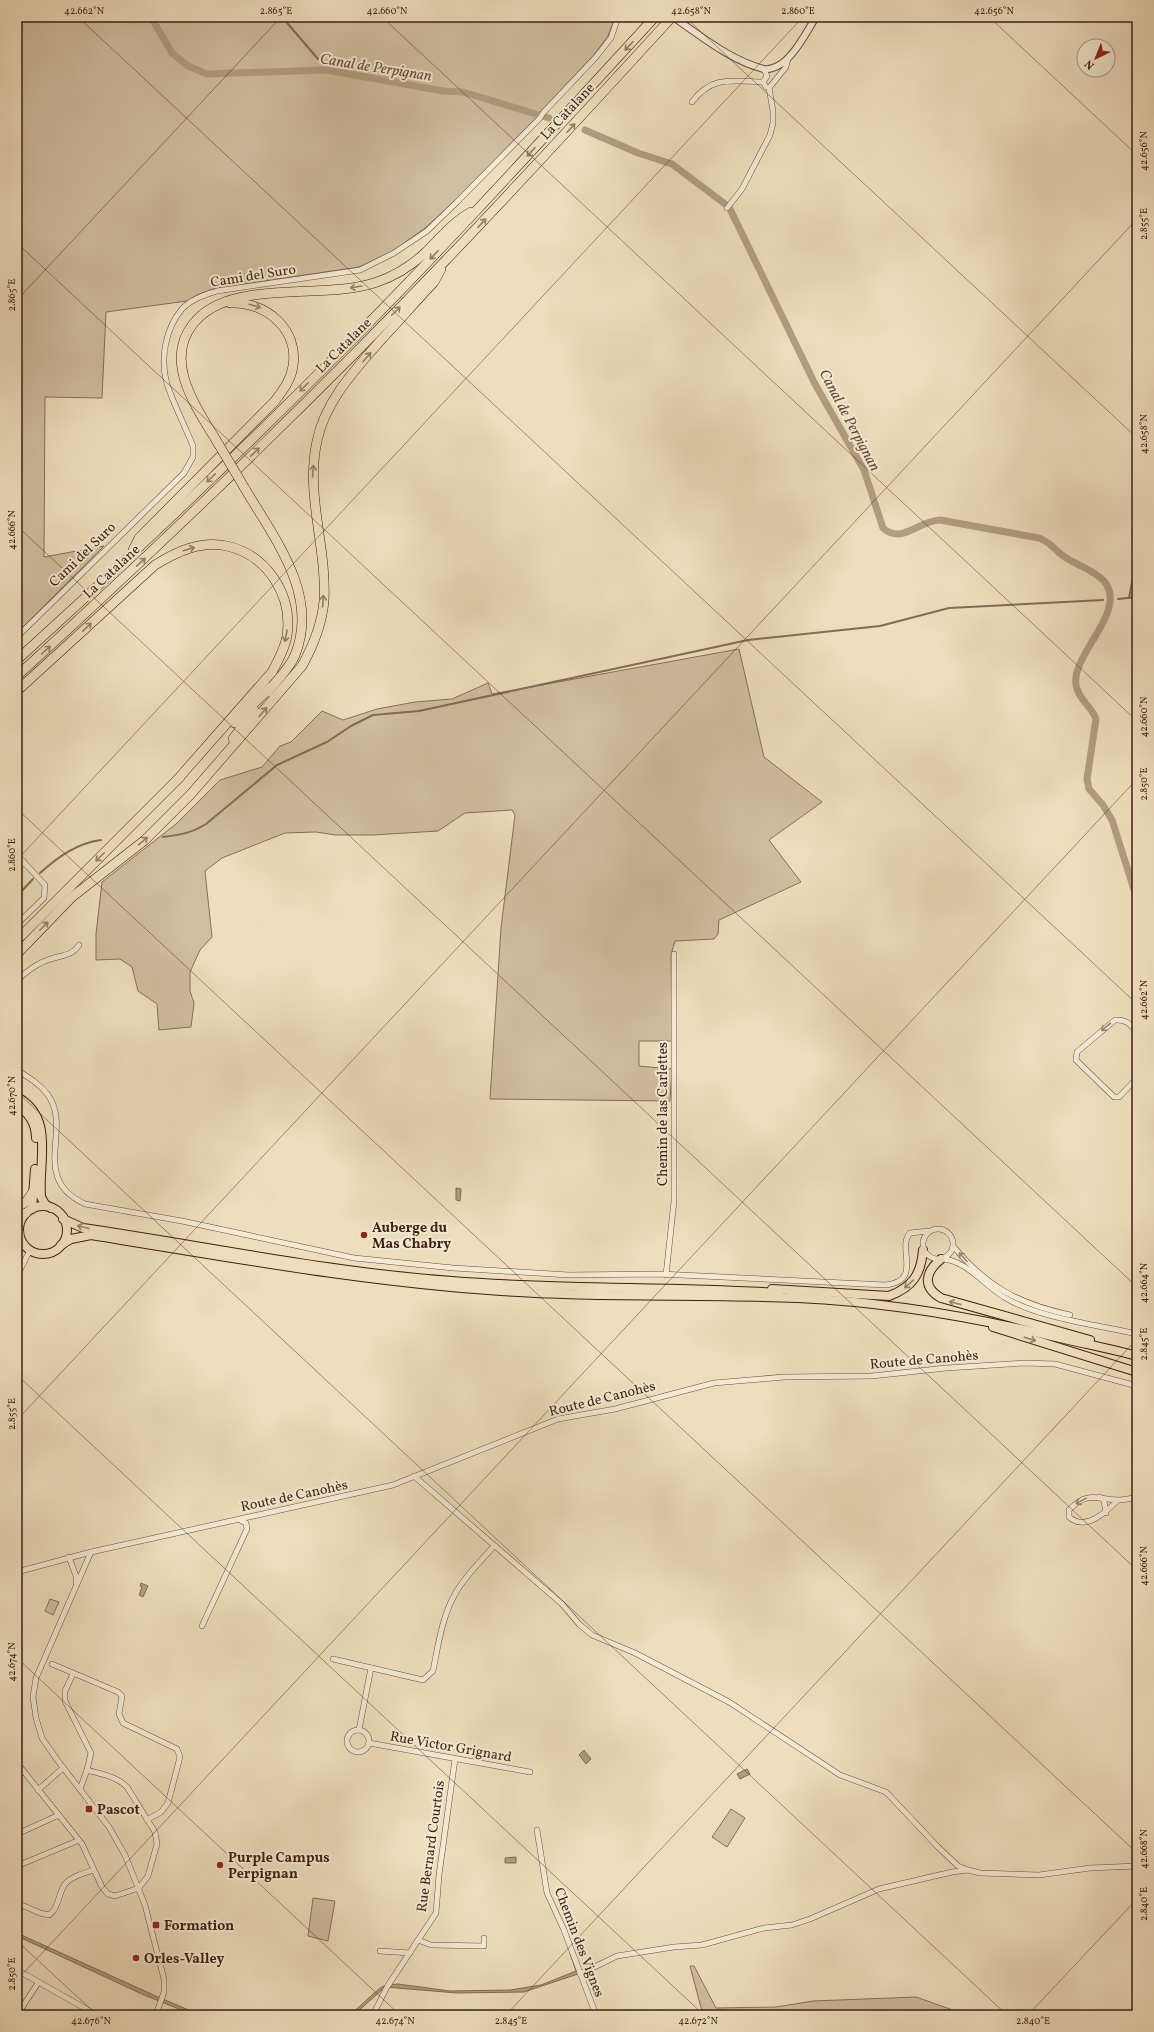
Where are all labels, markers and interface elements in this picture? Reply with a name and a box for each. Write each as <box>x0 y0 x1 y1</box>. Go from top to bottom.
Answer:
text: 42.662°N <box>64 4 105 18</box>
text: 2.865°E <box>260 4 292 18</box>
text: 42.660°N <box>367 4 408 18</box>
text: 42.658°N <box>671 4 711 18</box>
text: 2.860°E <box>781 4 815 18</box>
text: 42.656°N <box>974 4 1014 18</box>
north arrow <box>1076 38 1116 78</box>
one-way arrow <box>624 41 633 51</box>
water label: Canal de Perpignan <box>318 49 433 88</box>
text: N <box>1082 56 1098 72</box>
street label: La Catalane <box>537 79 600 145</box>
one-way arrow <box>566 123 575 133</box>
text: 42.656°N <box>1137 131 1151 171</box>
one-way arrow <box>527 146 536 156</box>
text: 2.855°E <box>1137 208 1151 240</box>
one-way arrow <box>477 218 487 228</box>
one-way arrow <box>429 250 439 260</box>
street label: Cami del Suro <box>209 260 297 293</box>
text: 2.865°E <box>5 279 19 311</box>
one-way arrow <box>350 283 363 291</box>
one-way arrow <box>249 303 261 311</box>
one-way arrow <box>391 306 401 316</box>
street label: La Catalane <box>312 314 376 378</box>
one-way arrow <box>362 352 371 362</box>
water label: Canal de Perpignan <box>813 366 885 476</box>
one-way arrow <box>299 382 309 392</box>
text: 42.658°N <box>1137 414 1151 454</box>
one-way arrow <box>250 448 260 457</box>
one-way arrow <box>309 465 316 478</box>
one-way arrow <box>206 474 216 483</box>
text: 42.666°N <box>5 509 19 550</box>
street label: Cami del Suro <box>46 518 121 592</box>
street label: La Catalane <box>79 541 145 603</box>
one-way arrow <box>182 545 195 552</box>
one-way arrow <box>136 557 146 567</box>
one-way arrow <box>319 594 327 607</box>
one-way arrow <box>82 623 92 632</box>
one-way arrow <box>282 629 290 642</box>
one-way arrow <box>41 645 51 655</box>
text: 42.660°N <box>1137 696 1151 737</box>
one-way arrow <box>259 707 268 718</box>
text: 2.850°E <box>1137 768 1151 800</box>
one-way arrow <box>137 837 148 846</box>
text: 2.860°E <box>5 838 19 872</box>
one-way arrow <box>95 852 105 862</box>
one-way arrow <box>39 921 49 931</box>
text: 42.662°N <box>1137 979 1151 1020</box>
one-way arrow <box>1100 1023 1111 1032</box>
street label: Chemin de las Carlettes <box>654 1042 673 1186</box>
text: 42.670°N <box>5 1075 19 1116</box>
place label: Auberge du Mas Chabry <box>372 1219 451 1254</box>
one-way arrow <box>77 1222 90 1230</box>
marker: Auberge du Mas Chabry <box>359 1230 369 1240</box>
one-way arrow <box>958 1252 968 1262</box>
text: 42.664°N <box>1137 1262 1151 1303</box>
one-way arrow <box>904 1280 914 1289</box>
one-way arrow <box>949 1299 962 1306</box>
text: 2.845°E <box>1137 1328 1151 1360</box>
one-way arrow <box>1024 1335 1036 1343</box>
street label: Route de Canohès <box>869 1346 979 1375</box>
street label: Route de Canohès <box>547 1377 658 1422</box>
text: 2.855°E <box>5 1398 19 1430</box>
street label: Route de Canohès <box>239 1476 350 1517</box>
one-way arrow <box>1075 1498 1087 1505</box>
text: 42.666°N <box>1137 1545 1151 1586</box>
text: 42.674°N <box>5 1642 19 1682</box>
street label: Rue Victor Grignard <box>388 1727 513 1768</box>
street label: Rue Bernard Courtois <box>413 1779 450 1913</box>
place label: Pascot <box>97 1801 140 1820</box>
marker: Pascot <box>84 1804 94 1814</box>
text: 42.668°N <box>1137 1828 1151 1869</box>
place label: Purple Campus Perpignan <box>228 1849 330 1884</box>
marker: Purple Campus Perpignan <box>215 1860 225 1870</box>
street label: Chemin des Vignes <box>549 1885 608 2000</box>
text: 2.840°E <box>1137 1887 1151 1921</box>
place label: Formation <box>164 1917 234 1936</box>
marker: Formation <box>151 1920 161 1930</box>
place label: Orles-Valley <box>144 1950 224 1969</box>
marker: Orles-Valley <box>131 1953 141 1963</box>
text: 2.850°E <box>5 1958 19 1990</box>
text: 42.676°N <box>71 2014 111 2028</box>
text: 42.674°N <box>375 2014 415 2028</box>
text: 2.845°E <box>495 2014 527 2028</box>
text: 42.672°N <box>678 2014 718 2028</box>
text: 2.840°E <box>1016 2014 1050 2028</box>

